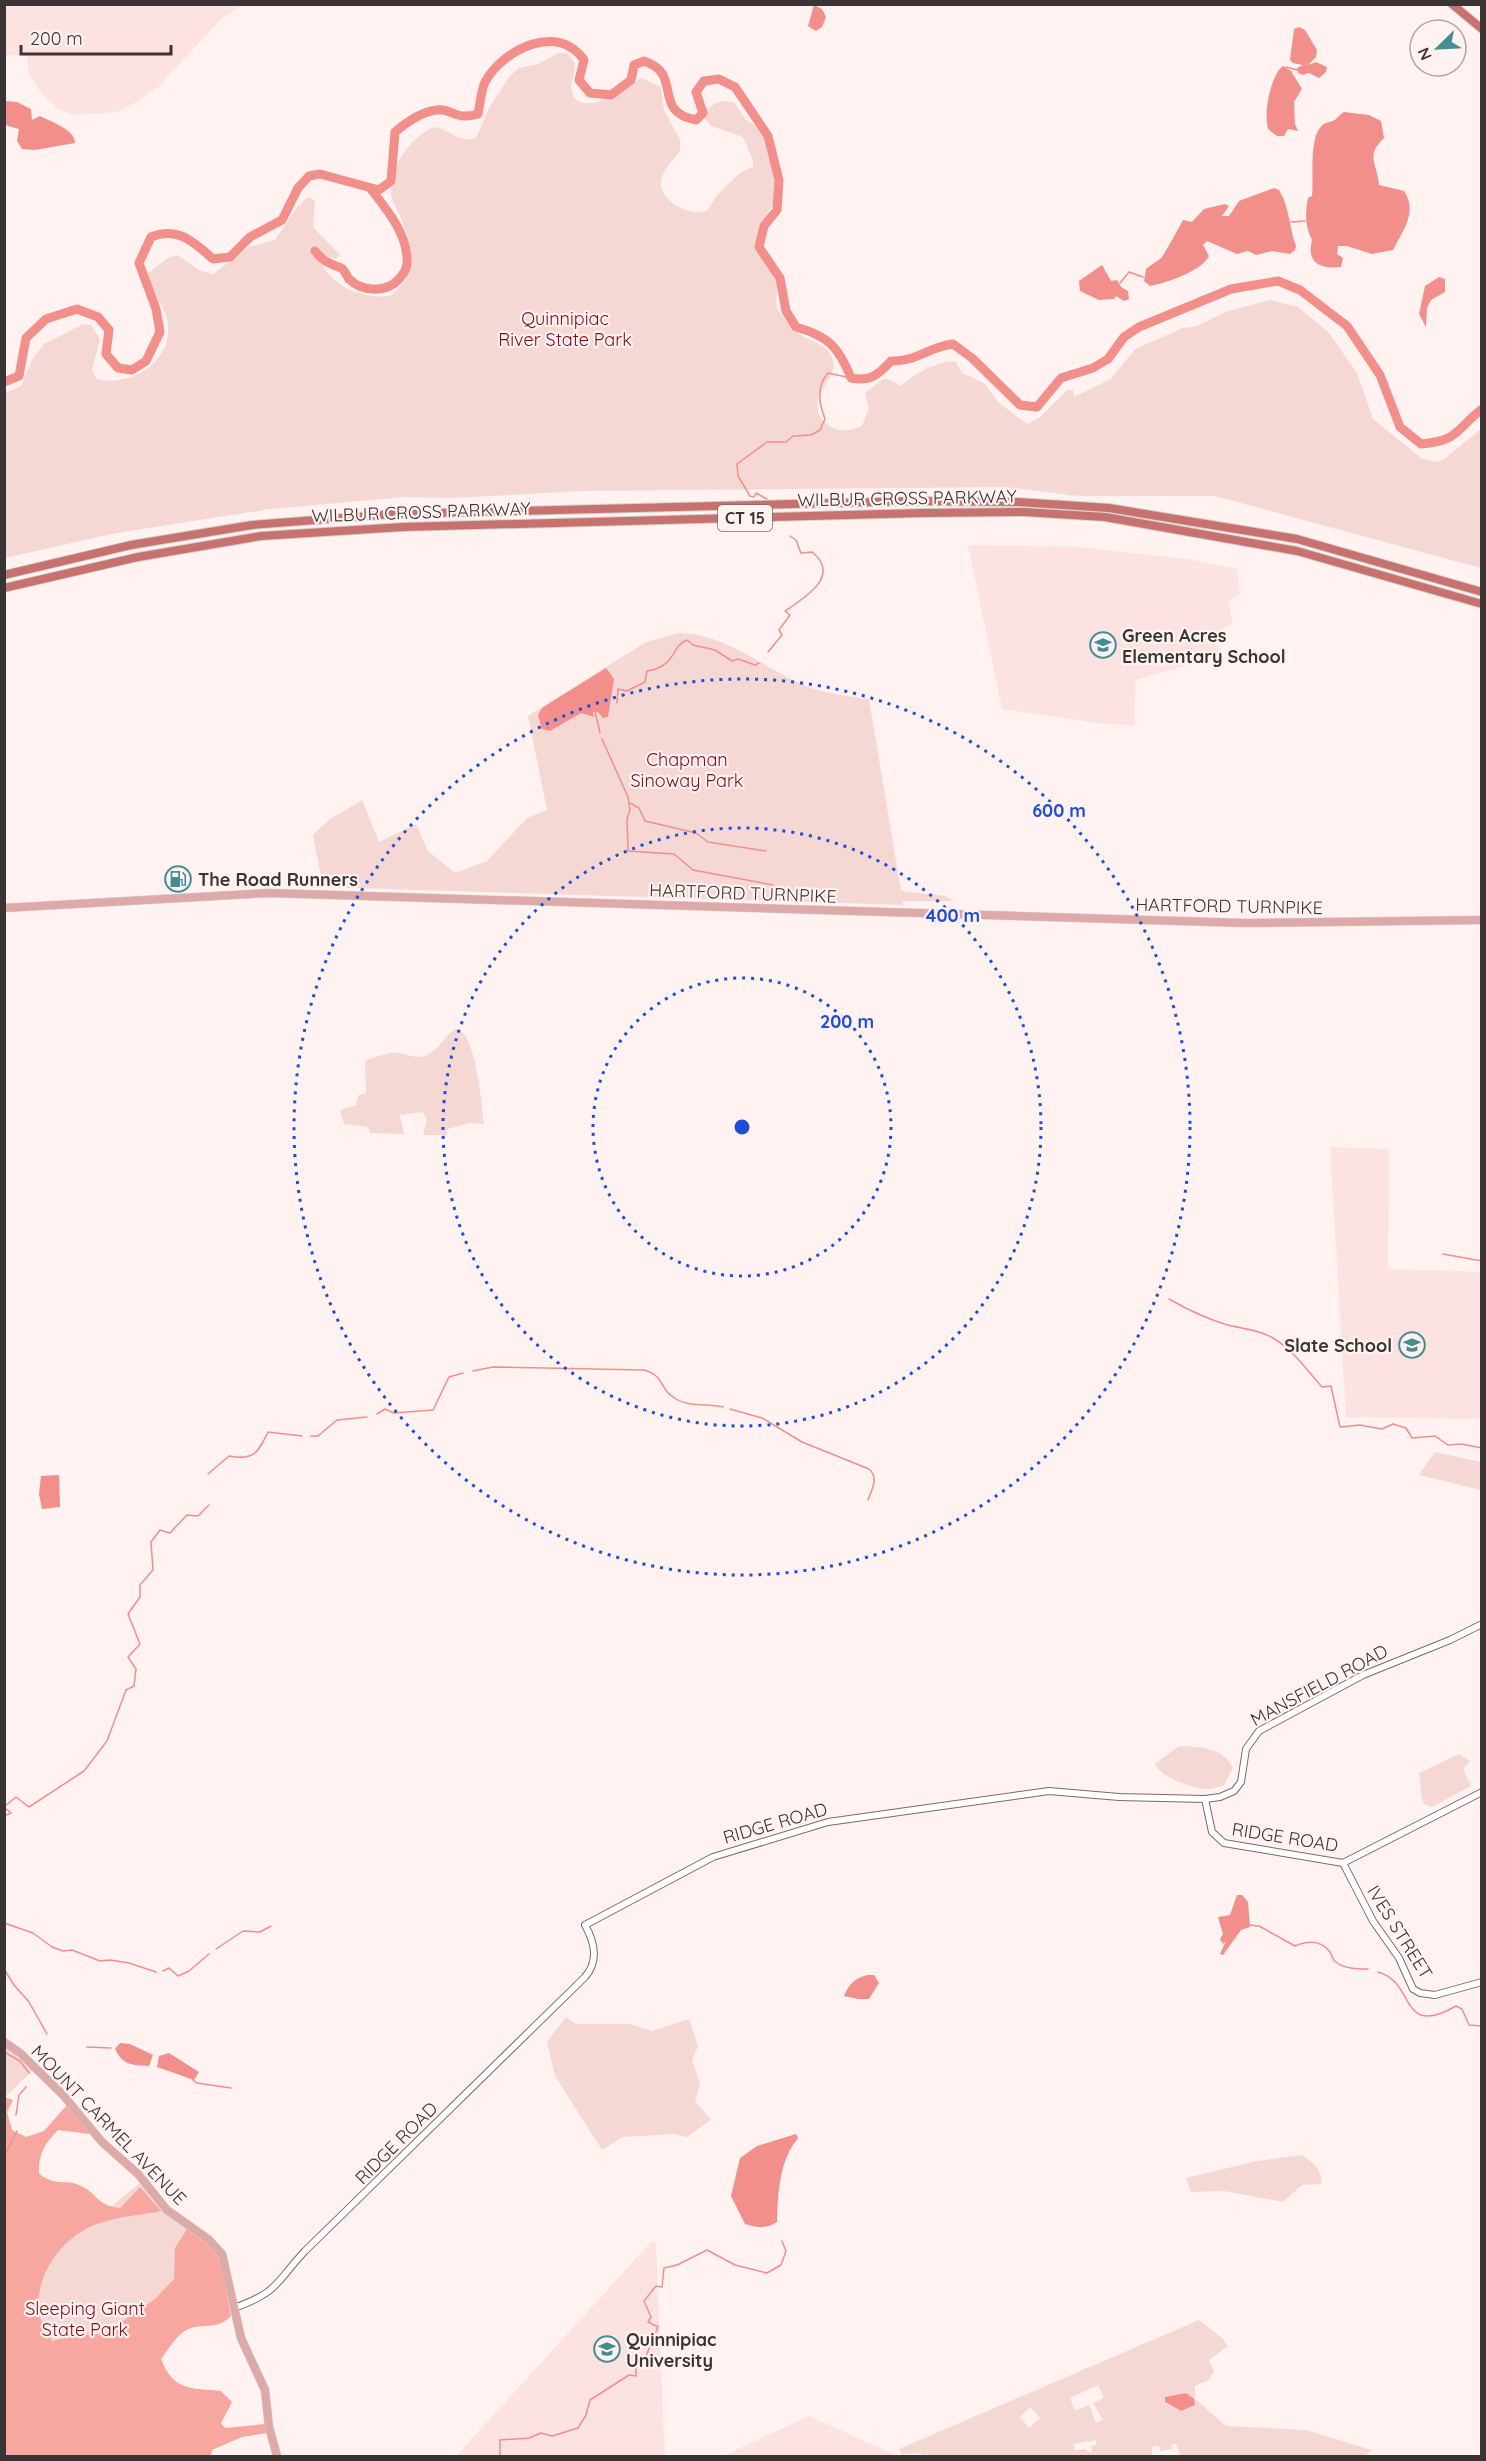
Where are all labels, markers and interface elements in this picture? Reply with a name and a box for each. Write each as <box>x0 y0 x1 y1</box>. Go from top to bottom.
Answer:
scale bar <box>21 18 171 56</box>
north arrow <box>1408 18 1468 78</box>
text: 200 m <box>30 27 83 50</box>
text: N <box>1413 45 1436 64</box>
park label: Quinnipiac River State Park <box>498 307 632 351</box>
street label: WILBUR CROSS PARKWAY <box>797 485 1017 511</box>
street label: WILBUR CROSS PARKWAY <box>311 497 531 527</box>
road number: CT 15 <box>718 505 772 531</box>
place label: Green Acres Elementary School <box>1122 624 1286 668</box>
school or university icon: Green Acres Elementary School <box>1088 630 1118 660</box>
park label: Chapman Sinoway Park <box>630 748 744 792</box>
text: 600 m <box>1032 799 1086 822</box>
fuel station icon: The Road Runners <box>163 864 193 894</box>
place label: The Road Runners <box>198 868 358 891</box>
street label: HARTFORD TURNPIKE <box>649 878 837 908</box>
street label: HARTFORD TURNPIKE <box>1135 893 1323 919</box>
text: 400 m <box>926 904 980 927</box>
text: 200 m <box>820 1010 874 1033</box>
centre of rings <box>732 1117 752 1137</box>
school or university icon: Slate School <box>1397 1330 1427 1360</box>
place label: Slate School <box>1284 1334 1392 1357</box>
street label: MANSFIELD ROAD <box>1246 1639 1392 1731</box>
street label: RIDGE ROAD <box>720 1797 830 1849</box>
street label: RIDGE ROAD <box>1230 1817 1340 1857</box>
street label: IVES STREET <box>1362 1881 1438 1983</box>
street label: MOUNT CARMEL AVENUE <box>26 2040 192 2210</box>
street label: RIDGE ROAD <box>350 2097 442 2189</box>
park label: Sleeping Giant State Park <box>25 2297 145 2341</box>
place label: Quinnipiac University <box>626 2328 716 2372</box>
school or university icon: Quinnipiac University <box>592 2334 622 2364</box>

